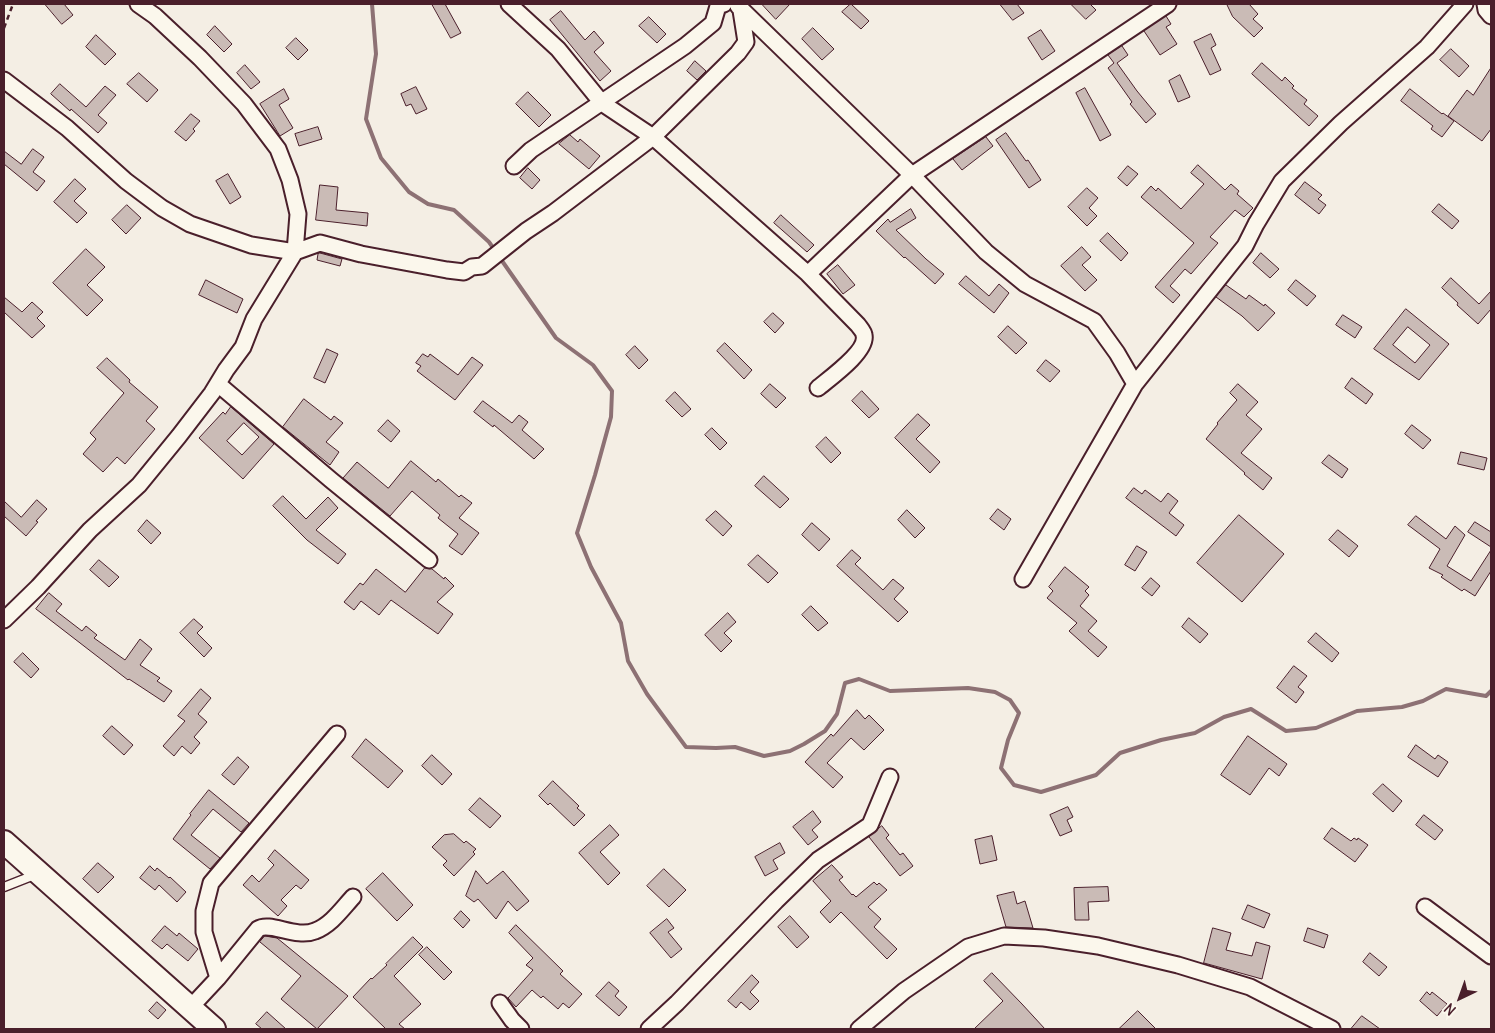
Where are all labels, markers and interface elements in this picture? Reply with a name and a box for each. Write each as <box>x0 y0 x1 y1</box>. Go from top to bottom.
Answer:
north arrow <box>1435 973 1485 1023</box>
text: N <box>1440 999 1460 1019</box>

